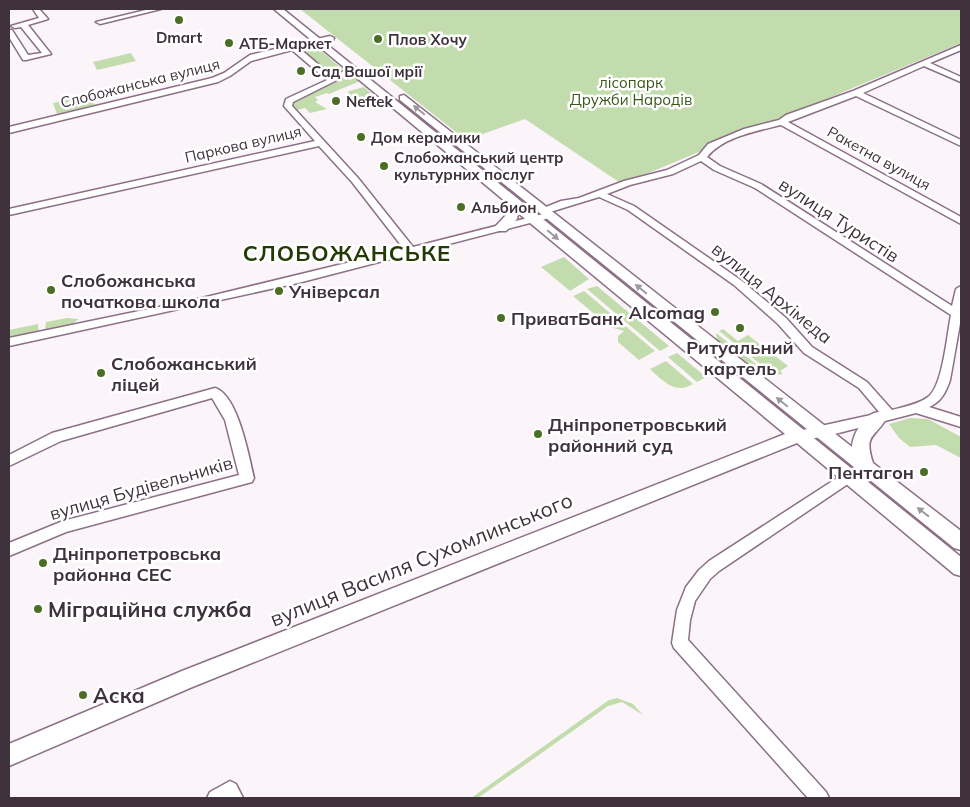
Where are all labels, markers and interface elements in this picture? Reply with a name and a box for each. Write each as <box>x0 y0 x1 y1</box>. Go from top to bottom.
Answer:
marker: Dmart <box>173 14 185 26</box>
place label: Dmart <box>156 28 202 47</box>
place label: Плов Хочу <box>388 30 467 49</box>
marker: Плов Хочу <box>372 33 384 45</box>
place label: АТБ-Маркет <box>239 34 332 53</box>
marker: АТБ-Маркет <box>223 37 235 49</box>
street label: Слобожанська вулиця <box>58 54 222 112</box>
place label: Сад Вашої мрії <box>311 62 423 81</box>
marker: Сад Вашої мрії <box>295 65 307 77</box>
park label: лісопарк Дружби Народів <box>570 73 692 109</box>
place label: Neftek <box>346 92 393 111</box>
marker: Neftek <box>330 95 342 107</box>
one-way arrow <box>413 105 426 116</box>
street label: Паркова вулиця <box>183 121 303 167</box>
street label: Ракетна вулиця <box>824 122 934 194</box>
place label: Дом керамики <box>371 128 480 147</box>
marker: Дом керамики <box>355 131 367 143</box>
place label: Слобожанський центр культурних послуг <box>394 148 564 184</box>
marker: Слобожанський центр культурних послуг <box>378 160 390 172</box>
street label: вулиця Туристів <box>774 173 904 267</box>
place label: Альбион <box>471 198 537 217</box>
marker: Альбион <box>455 201 467 213</box>
one-way arrow <box>546 229 559 240</box>
street label: вулиця Архімеда <box>707 237 837 349</box>
district label: СЛОБОЖАНСЬКЕ <box>243 239 451 267</box>
place label: Cлобожанська початкова школа <box>61 269 220 313</box>
place label: Універсал <box>288 280 380 303</box>
marker: Cлобожанська початкова школа <box>45 284 57 296</box>
one-way arrow <box>635 284 648 295</box>
marker: Універсал <box>273 285 285 297</box>
place label: Alcomag <box>629 301 705 324</box>
marker: Alcomag <box>709 306 721 318</box>
place label: ПриватБанк <box>511 307 624 330</box>
marker: ПриватБанк <box>495 312 507 324</box>
marker: Ритуальний картель <box>734 322 746 334</box>
place label: Ритуальний картель <box>686 336 794 380</box>
place label: Слобожанський ліцей <box>111 352 257 396</box>
marker: Слобожанський ліцей <box>95 367 107 379</box>
one-way arrow <box>776 396 789 407</box>
place label: Дніпропетровський районний суд <box>548 413 727 457</box>
marker: Дніпропетровський районний суд <box>532 428 544 440</box>
street label: вулиця Будівельників <box>47 451 235 525</box>
place label: Пентагон <box>828 461 914 484</box>
marker: Пентагон <box>918 466 930 478</box>
street label: вулиця Василя Сухомлинського <box>266 486 576 632</box>
one-way arrow <box>917 506 930 517</box>
place label: Дніпропетровська районна СЕС <box>53 542 221 586</box>
marker: Дніпропетровська районна СЕС <box>37 557 49 569</box>
place label: Міграційна служба <box>48 596 252 622</box>
marker: Міграційна служба <box>32 603 44 615</box>
place label: Аска <box>93 682 145 708</box>
marker: Аска <box>77 689 89 701</box>

